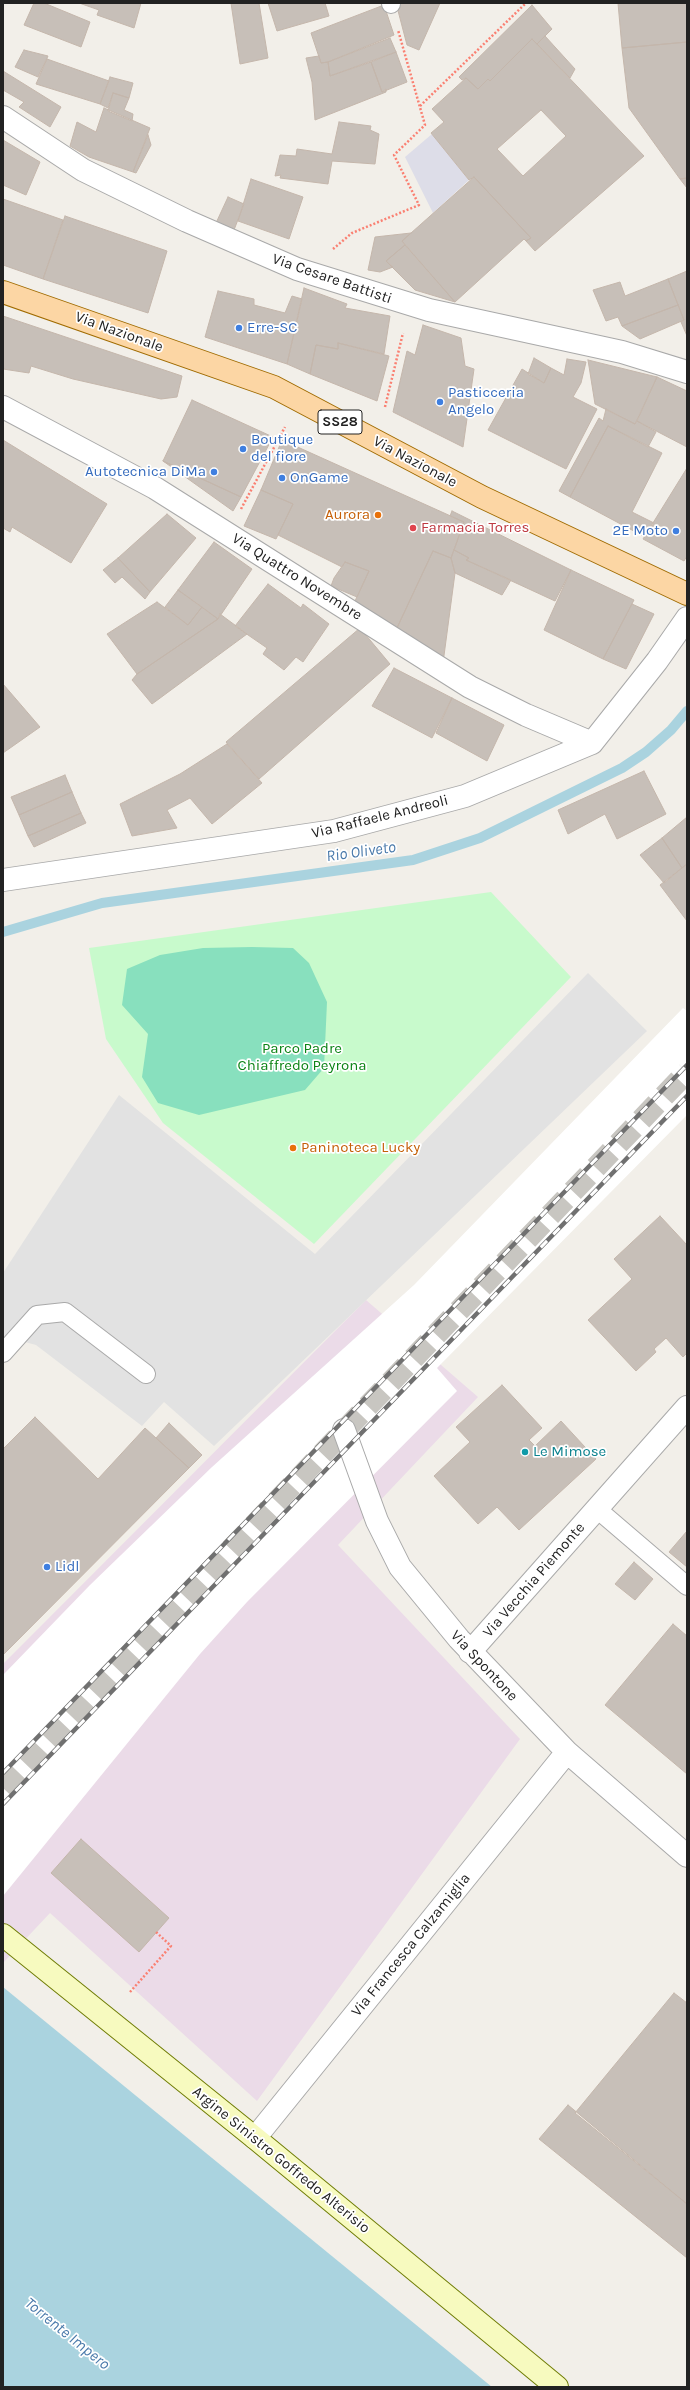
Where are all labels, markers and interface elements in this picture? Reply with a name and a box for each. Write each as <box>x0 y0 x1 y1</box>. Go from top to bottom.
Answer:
street label: Via Cesare Battisti <box>270 250 394 308</box>
street label: Via Nazionale <box>73 308 165 356</box>
place label: Erre-SC <box>247 319 297 337</box>
marker: Erre-SC <box>234 323 244 333</box>
place label: Pasticceria Angelo <box>448 384 524 419</box>
marker: Pasticceria Angelo <box>435 397 445 407</box>
road number: SS28 <box>318 410 362 434</box>
place label: Boutique del fiore <box>251 431 313 466</box>
street label: Via Nazionale <box>370 432 460 492</box>
marker: Boutique del fiore <box>238 444 248 454</box>
place label: Autotecnica DiMa <box>85 463 206 481</box>
marker: Autotecnica DiMa <box>209 467 219 477</box>
place label: OnGame <box>290 469 348 487</box>
marker: OnGame <box>277 473 287 483</box>
place label: Aurora <box>325 506 370 524</box>
marker: Aurora <box>373 510 383 520</box>
place label: Farmacia Torres <box>421 519 529 537</box>
place label: 2E Moto <box>613 522 668 540</box>
marker: Farmacia Torres <box>408 523 418 533</box>
marker: 2E Moto <box>671 526 681 536</box>
street label: Via Quattro Novembre <box>229 530 365 624</box>
street label: Via Raffaele Andreoli <box>310 791 450 843</box>
water label: Rio Oliveto <box>325 838 397 866</box>
park label: Parco Padre Chiaffredo Peyrona <box>238 1040 366 1075</box>
place label: Paninoteca Lucky <box>301 1139 420 1157</box>
marker: Paninoteca Lucky <box>288 1143 298 1153</box>
place label: Le Mimose <box>533 1443 606 1461</box>
marker: Le Mimose <box>520 1447 530 1457</box>
street label: Via Vecchia Piemonte <box>479 1519 589 1641</box>
place label: Lidl <box>55 1558 80 1576</box>
marker: Lidl <box>42 1562 52 1572</box>
street label: Via Spontone <box>447 1627 521 1705</box>
street label: Via Francesca Calzamiglia <box>348 1870 474 2020</box>
street label: Argine Sinistro Goffredo Alterisio <box>189 2083 373 2237</box>
water label: Torrente Impero <box>21 2294 113 2374</box>

